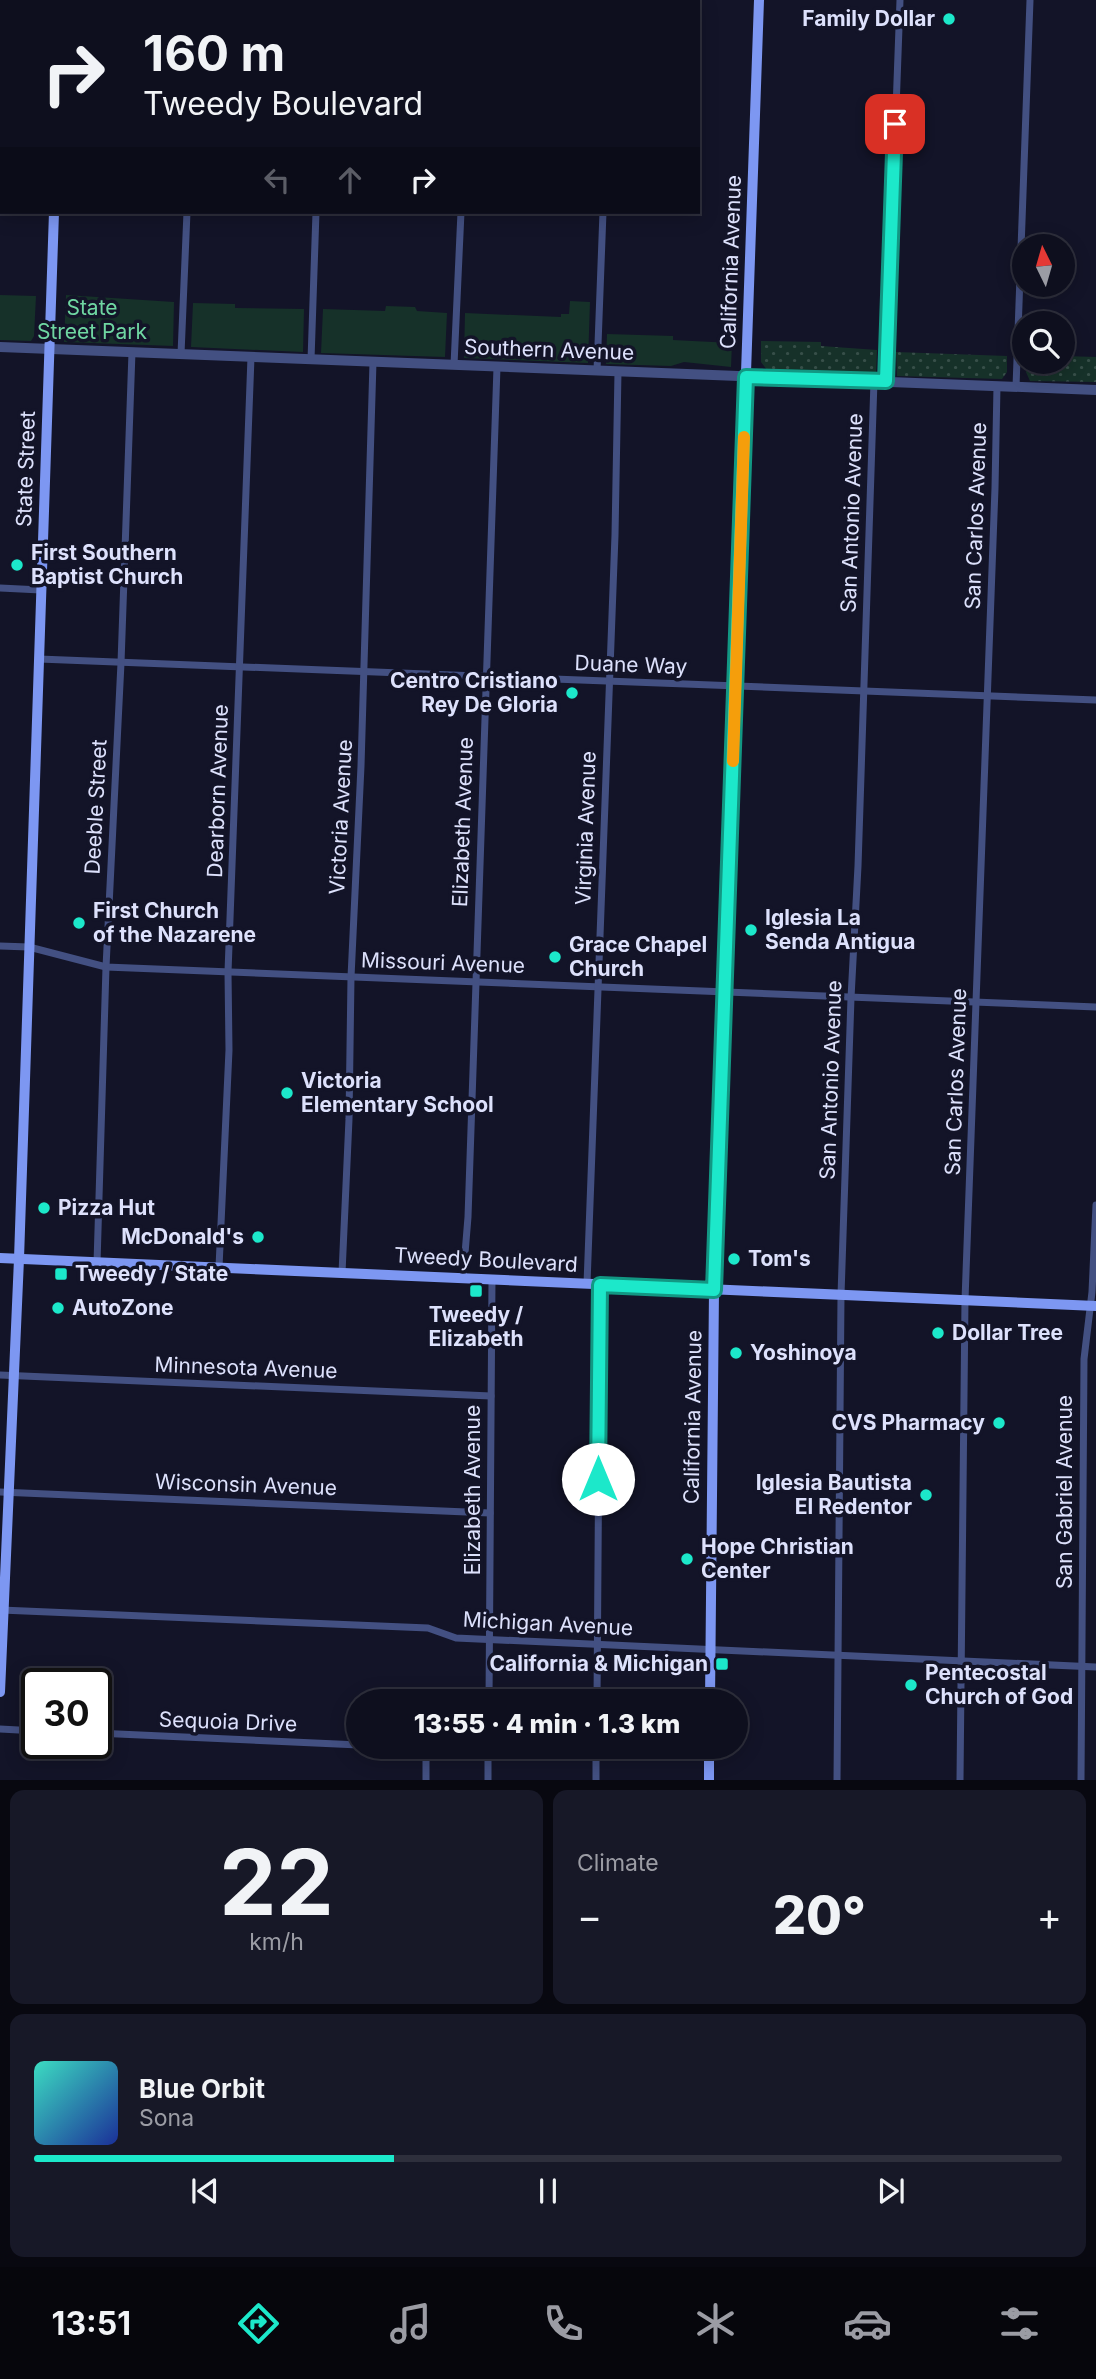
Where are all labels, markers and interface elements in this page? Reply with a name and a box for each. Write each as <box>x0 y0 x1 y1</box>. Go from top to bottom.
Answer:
place label: Family Dollar <box>802 6 935 31</box>
marker: Family Dollar <box>941 11 957 27</box>
text: 160 m <box>143 24 285 83</box>
icon: right <box>28 28 119 119</box>
text: Tweedy Boulevard <box>143 84 423 123</box>
pin <box>865 94 925 154</box>
icon: arrive <box>876 105 914 143</box>
icon: left <box>258 161 296 199</box>
icon: ahead <box>331 161 369 199</box>
icon: right <box>404 161 442 199</box>
street label: California Avenue <box>715 174 746 349</box>
north arrow <box>1012 234 1074 298</box>
map controls <box>1012 234 1075 374</box>
park label: State Street Park <box>37 295 148 344</box>
button: search <box>1012 311 1075 374</box>
street label: Southern Avenue <box>463 334 635 365</box>
street label: State Street <box>11 410 40 528</box>
street label: San Antonio Avenue <box>836 413 867 613</box>
street label: San Carlos Avenue <box>960 422 991 610</box>
place label: First Southern Baptist Church <box>31 540 183 589</box>
marker: First Southern Baptist Church <box>9 557 25 573</box>
street label: Duane Way <box>574 650 688 679</box>
place label: Centro Cristiano Rey De Gloria <box>390 668 558 717</box>
marker: Centro Cristiano Rey De Gloria <box>564 685 580 701</box>
street label: Dearborn Avenue <box>202 704 233 878</box>
street label: Elizabeth Avenue <box>447 736 478 907</box>
street label: Deeble Street <box>79 739 112 875</box>
street label: Victoria Avenue <box>324 739 357 895</box>
street label: Virginia Avenue <box>570 751 601 905</box>
place label: First Church of the Nazarene <box>93 898 256 947</box>
place label: Iglesia La Senda Antigua <box>765 905 915 954</box>
marker: First Church of the Nazarene <box>71 915 87 931</box>
marker: Iglesia La Senda Antigua <box>743 922 759 938</box>
place label: Grace Chapel Church <box>569 932 707 981</box>
street label: Missouri Avenue <box>361 947 526 978</box>
marker: Grace Chapel Church <box>547 949 563 965</box>
street label: San Antonio Avenue <box>815 980 846 1180</box>
street label: San Carlos Avenue <box>940 988 971 1176</box>
place label: Victoria Elementary School <box>301 1068 494 1117</box>
marker: Victoria Elementary School <box>279 1085 295 1101</box>
place label: Pizza Hut <box>58 1195 155 1220</box>
marker: Pizza Hut <box>36 1200 52 1216</box>
place label: McDonald's <box>121 1224 244 1249</box>
marker: McDonald's <box>250 1229 266 1245</box>
street label: Tweedy Boulevard <box>394 1242 578 1277</box>
place label: Tom's <box>748 1246 811 1271</box>
marker: Tom's <box>726 1251 742 1267</box>
place label: Tweedy / State <box>75 1261 228 1286</box>
marker: Tweedy / State <box>53 1266 69 1282</box>
marker: Tweedy / Elizabeth <box>468 1283 484 1299</box>
place label: AutoZone <box>72 1295 174 1320</box>
marker: AutoZone <box>50 1300 66 1316</box>
place label: Tweedy / Elizabeth <box>429 1302 523 1351</box>
place label: Dollar Tree <box>952 1320 1063 1345</box>
marker: Dollar Tree <box>930 1325 946 1341</box>
street label: California Avenue <box>678 1330 707 1504</box>
place label: Yoshinoya <box>750 1340 857 1365</box>
marker: Yoshinoya <box>728 1345 744 1361</box>
street label: Minnesota Avenue <box>154 1352 338 1383</box>
street label: San Gabriel Avenue <box>1052 1395 1077 1589</box>
street label: Elizabeth Avenue <box>460 1405 485 1575</box>
place label: CVS Pharmacy <box>832 1410 985 1435</box>
marker: CVS Pharmacy <box>991 1415 1007 1431</box>
position arrow <box>561 1442 635 1516</box>
street label: Wisconsin Avenue <box>155 1469 337 1500</box>
place label: Iglesia Bautista El Redentor <box>756 1470 912 1519</box>
marker: Iglesia Bautista El Redentor <box>918 1487 934 1503</box>
place label: Hope Christian Center <box>701 1534 854 1583</box>
marker: Hope Christian Center <box>679 1551 695 1567</box>
street label: Michigan Avenue <box>462 1607 634 1640</box>
place label: California & Michigan <box>489 1651 708 1676</box>
marker: California & Michigan <box>714 1656 730 1672</box>
place label: Pentecostal Church of God <box>925 1660 1073 1709</box>
speed limit sign: 30 <box>21 1668 112 1759</box>
marker: Pentecostal Church of God <box>903 1677 919 1693</box>
street label: Sequoia Drive <box>158 1707 298 1736</box>
text: 13:55 · 4 min · 1.3 km <box>414 1708 680 1739</box>
text: 22 <box>219 1827 334 1937</box>
text: Climate <box>577 1849 659 1877</box>
text: 20° <box>773 1884 866 1947</box>
text: − <box>577 1893 602 1939</box>
text: + <box>1037 1893 1062 1939</box>
text: km/h <box>249 1928 304 1956</box>
text: Blue Orbit <box>139 2073 265 2104</box>
text: Sona <box>139 2104 194 2132</box>
icon: previous <box>186 2172 224 2210</box>
icon: pause <box>529 2172 567 2210</box>
icon: next <box>872 2172 910 2210</box>
icon: directions <box>234 2299 283 2348</box>
icon: music <box>386 2299 435 2348</box>
icon: phone <box>539 2299 588 2348</box>
icon: climate <box>691 2299 740 2348</box>
icon: car <box>843 2299 892 2348</box>
icon: filters <box>995 2299 1044 2348</box>
text: 13:51 <box>52 2304 131 2343</box>

